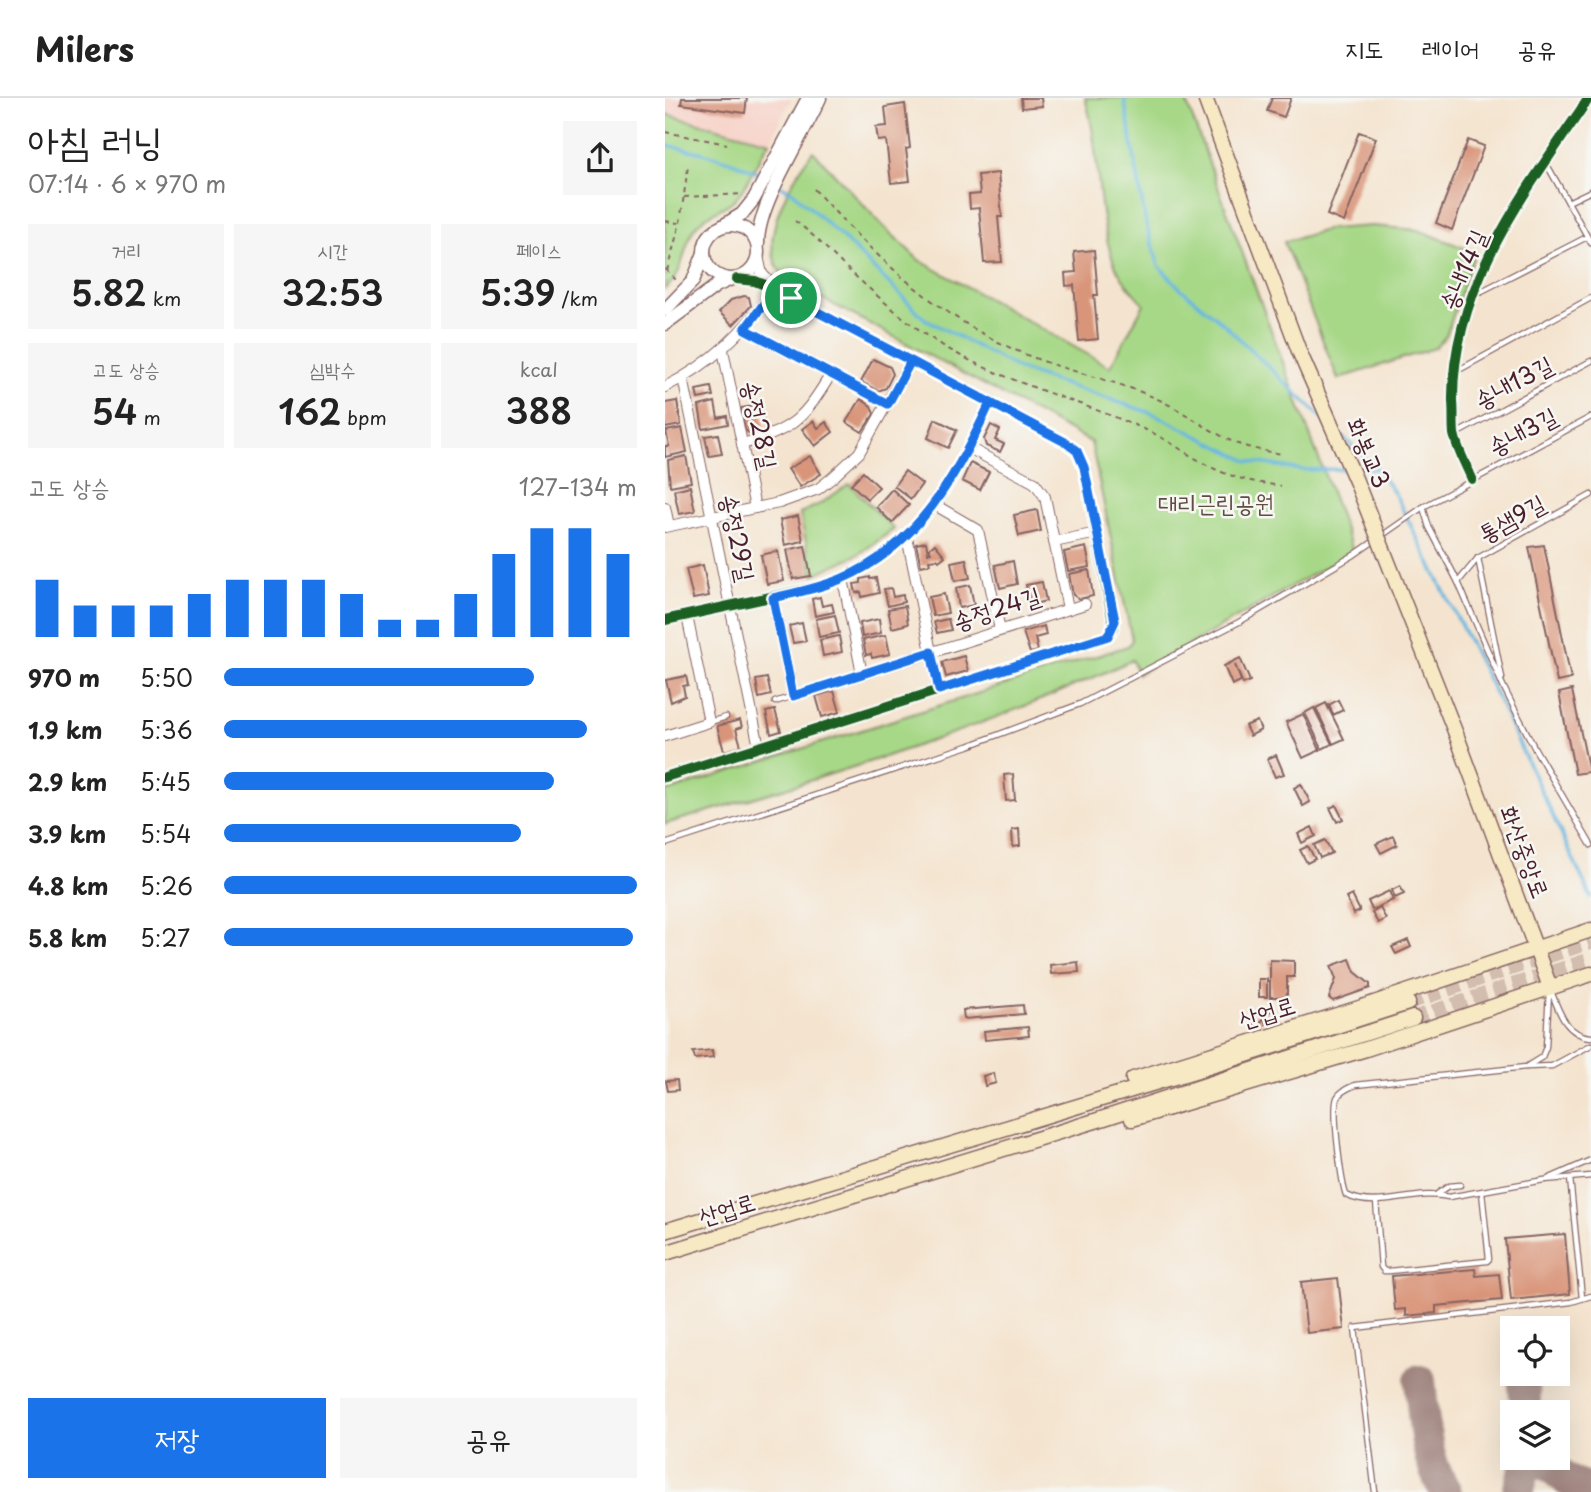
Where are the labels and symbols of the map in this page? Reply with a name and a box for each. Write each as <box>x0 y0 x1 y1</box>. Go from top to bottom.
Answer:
street label: 송내14길 <box>1429 223 1495 315</box>
pin <box>761 268 821 328</box>
street label: 송내13길 <box>1467 345 1559 417</box>
street label: 송정28길 <box>734 377 788 472</box>
street label: 송내3길 <box>1481 397 1563 463</box>
street label: 화봉교3 <box>1339 411 1401 493</box>
park label: 대리근린공원 <box>1158 484 1274 520</box>
street label: 통샘9길 <box>1471 484 1551 550</box>
street label: 송정29길 <box>712 491 766 585</box>
street label: 송정24길 <box>948 576 1045 638</box>
street label: 화산중앙로 <box>1492 800 1560 903</box>
street label: 산업로 <box>1233 985 1299 1037</box>
street label: 산업로 <box>693 1182 759 1234</box>

